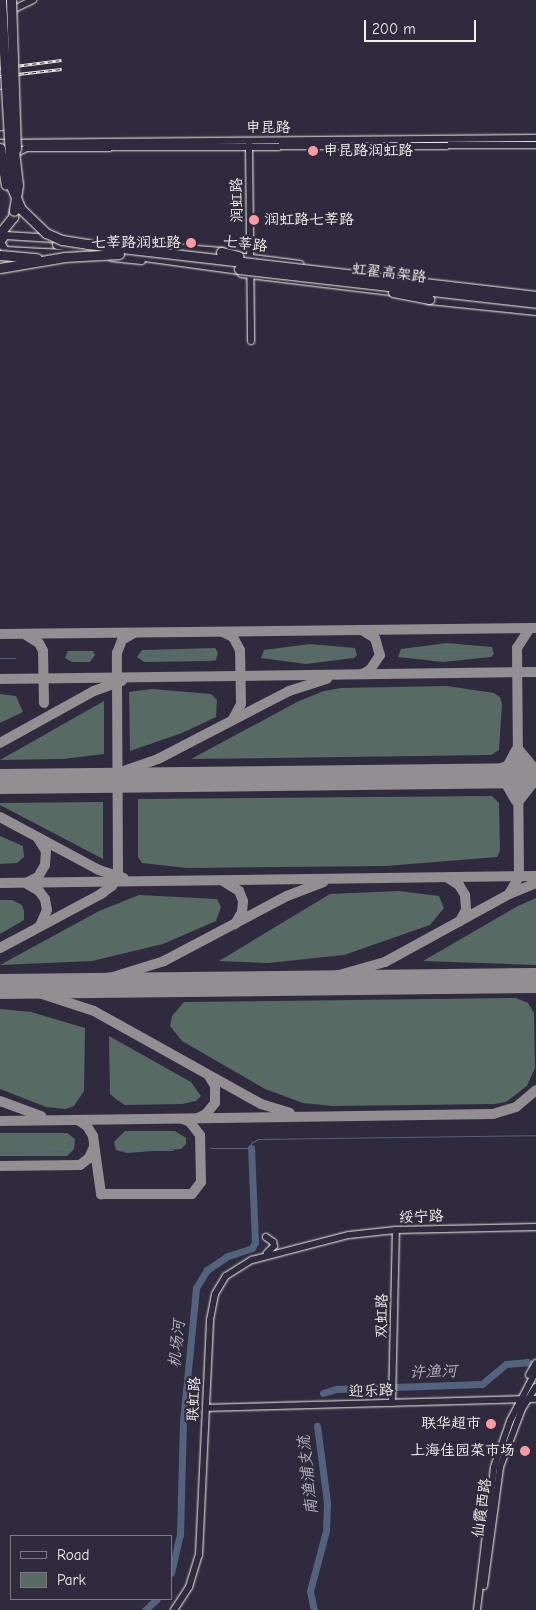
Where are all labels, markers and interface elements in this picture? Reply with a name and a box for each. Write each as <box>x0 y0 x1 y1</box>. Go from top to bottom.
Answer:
scale bar <box>366 10 478 42</box>
text: 200 m <box>372 20 416 38</box>
street label: 申昆路 <box>246 119 290 137</box>
place label: 申昆路润虹路 <box>323 142 413 160</box>
marker: 申昆路润虹路 <box>307 145 319 157</box>
street label: 润虹路 <box>228 177 246 223</box>
place label: 润虹路七莘路 <box>264 211 354 229</box>
marker: 润虹路七莘路 <box>248 214 260 226</box>
street label: 七莘路 <box>222 232 268 256</box>
place label: 七莘路润虹路 <box>91 234 181 252</box>
marker: 七莘路润虹路 <box>185 237 197 249</box>
street label: 虹翟高架路 <box>351 259 427 287</box>
street label: 绥宁路 <box>398 1207 444 1227</box>
street label: 双虹路 <box>373 1293 391 1339</box>
water label: 机场河 <box>165 1319 189 1369</box>
water label: 许渔河 <box>409 1362 457 1382</box>
street label: 联虹路 <box>184 1376 204 1422</box>
street label: 迎乐路 <box>348 1381 394 1401</box>
place label: 联华超市 <box>421 1415 481 1433</box>
marker: 联华超市 <box>485 1418 497 1430</box>
water label: 南渔浦支流 <box>294 1434 322 1516</box>
place label: 上海佳园菜市场 <box>410 1442 515 1460</box>
marker: 上海佳园菜市场 <box>519 1445 531 1457</box>
street label: 仙霞西路 <box>469 1477 495 1539</box>
legend <box>10 1535 172 1600</box>
text: Road <box>57 1546 89 1564</box>
text: Park <box>57 1571 86 1589</box>

